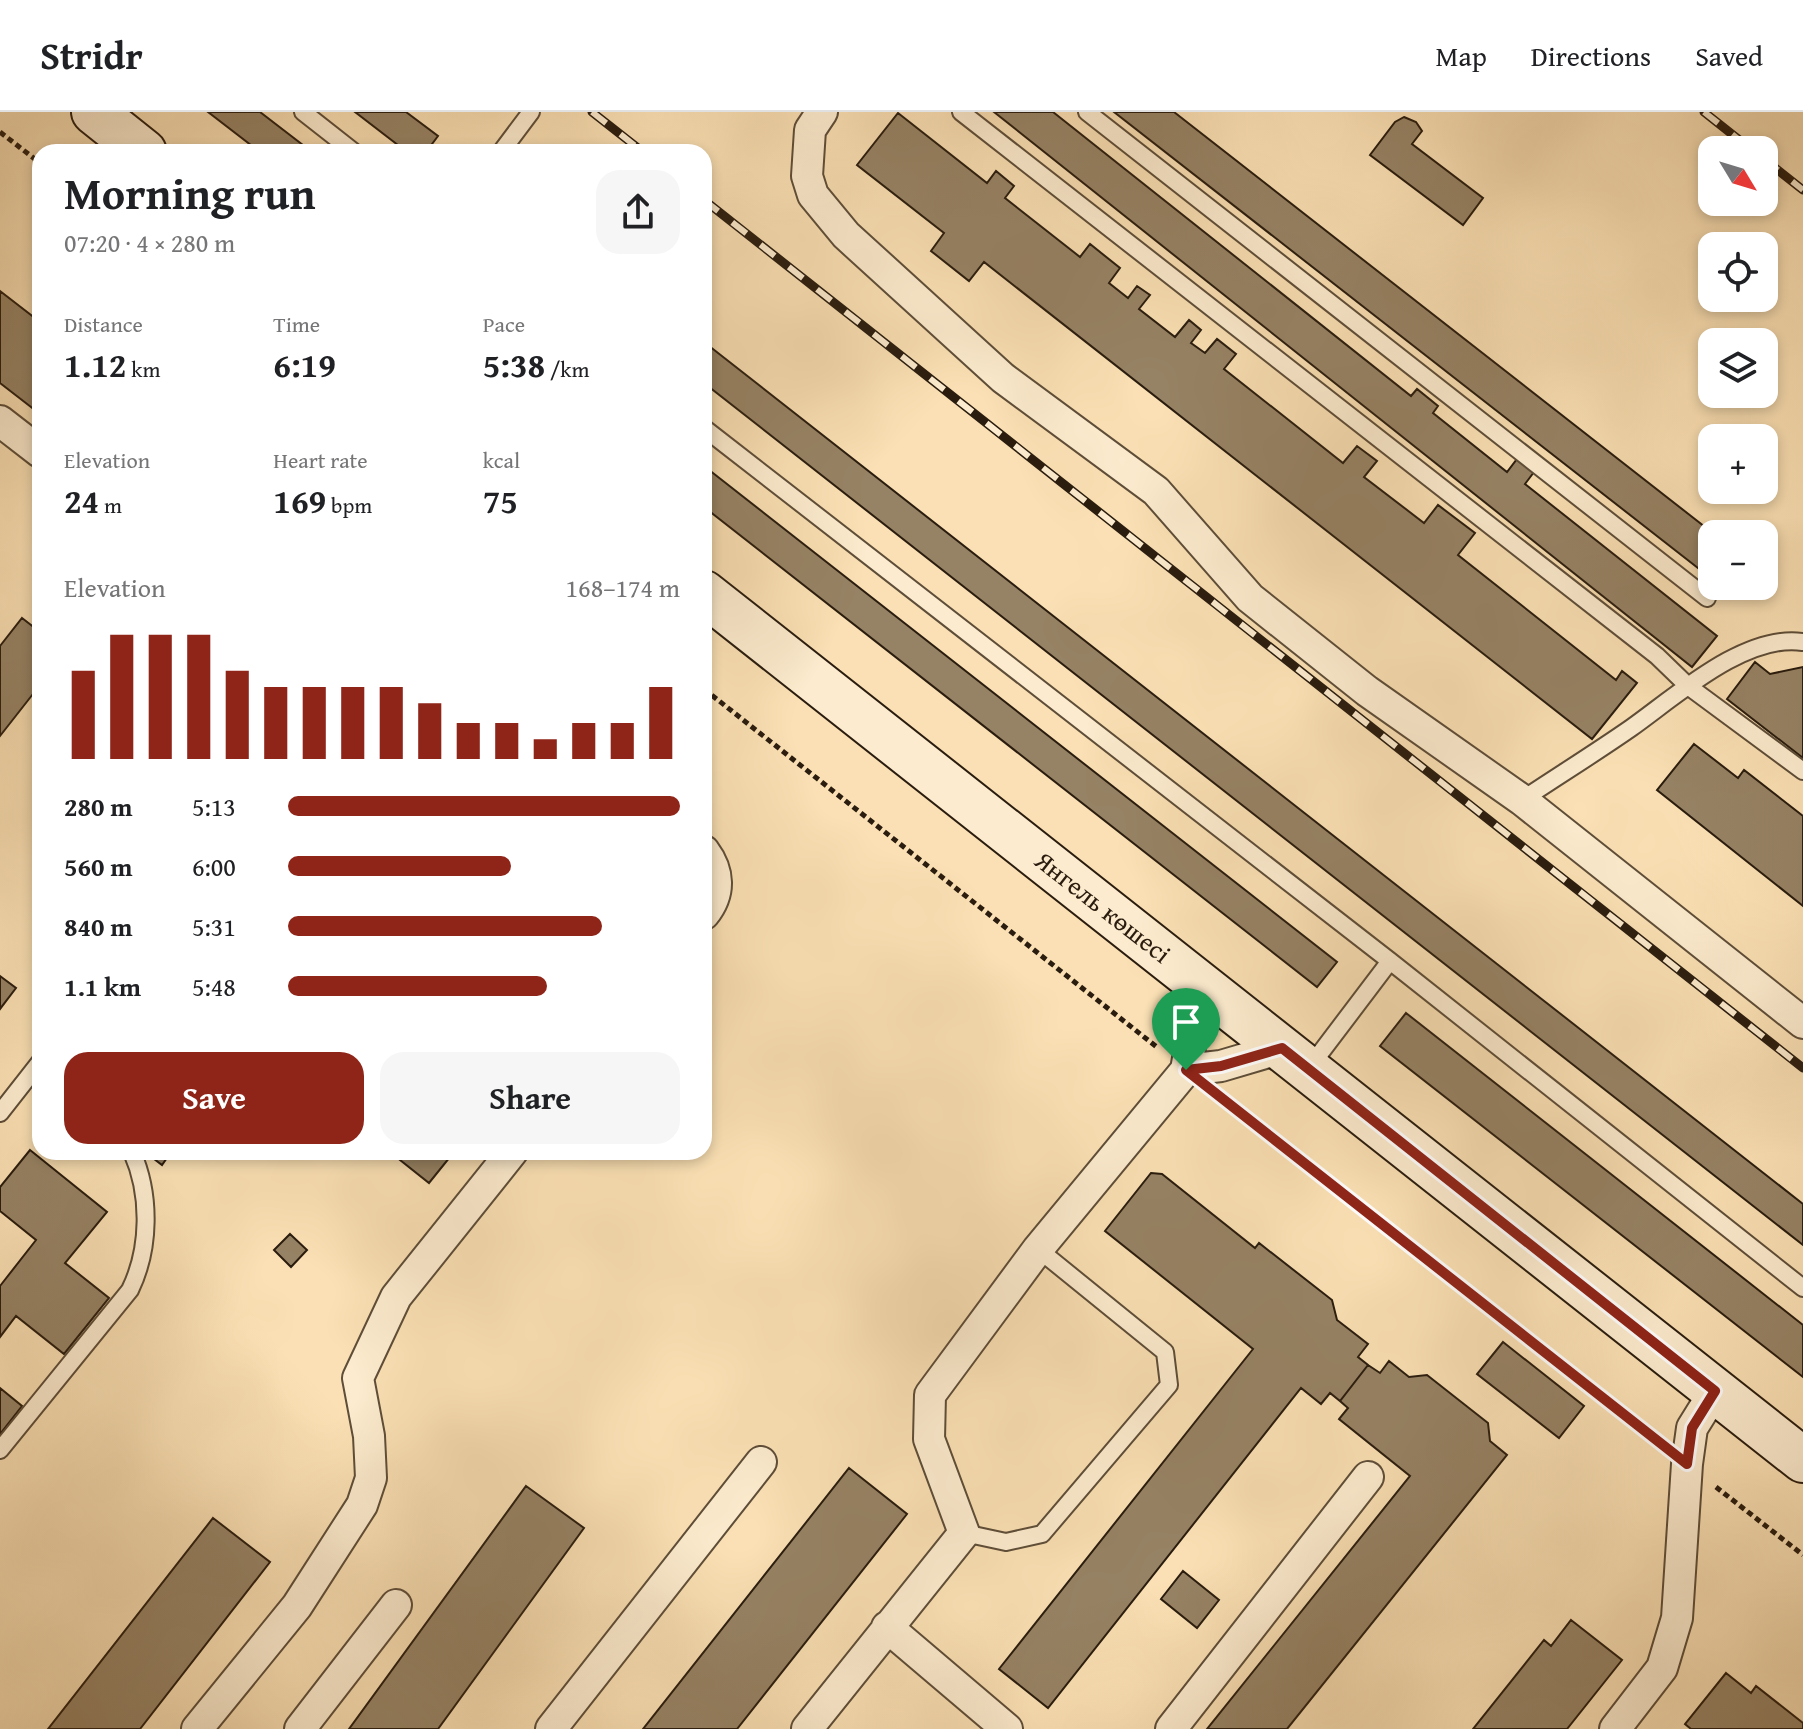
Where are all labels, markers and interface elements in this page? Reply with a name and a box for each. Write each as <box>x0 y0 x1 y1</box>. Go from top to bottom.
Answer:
text: Stridr <box>40 27 143 83</box>
text: Map <box>1435 35 1487 76</box>
text: Directions <box>1531 35 1651 76</box>
text: Saved <box>1695 35 1763 76</box>
north arrow <box>1698 136 1778 216</box>
map controls <box>1698 136 1778 600</box>
text: Morning run <box>64 161 315 225</box>
button: share <box>596 170 680 254</box>
text: 07:20 · 4 × 280 m <box>64 223 235 262</box>
button: locate <box>1698 232 1778 312</box>
text: Distance <box>64 308 143 340</box>
text: Time <box>273 308 320 340</box>
text: Pace <box>483 308 525 340</box>
button: layers <box>1698 328 1778 408</box>
text: 1.12 <box>64 340 126 389</box>
text: 6:19 <box>273 340 336 389</box>
text: 5:38 <box>483 340 545 389</box>
text: km <box>126 353 160 385</box>
text: /km <box>545 353 590 385</box>
button: + <box>1698 424 1778 504</box>
text: Elevation <box>64 444 150 476</box>
text: Heart rate <box>273 444 368 476</box>
text: kcal <box>483 444 520 476</box>
text: 24 <box>64 476 99 525</box>
text: 169 <box>273 476 326 525</box>
text: 75 <box>483 476 518 525</box>
text: m <box>99 489 122 521</box>
text: bpm <box>326 489 372 521</box>
button: − <box>1698 520 1778 600</box>
text: Elevation <box>64 568 166 607</box>
text: 168–174 m <box>566 568 680 607</box>
text: 280 m <box>64 787 132 826</box>
text: 5:13 <box>192 787 236 826</box>
street label: Янгель көшесі <box>1026 840 1180 972</box>
text: 560 m <box>64 847 132 886</box>
text: 6:00 <box>192 847 236 886</box>
text: 840 m <box>64 907 132 946</box>
text: 5:31 <box>192 907 236 946</box>
text: 1.1 km <box>64 967 141 1006</box>
text: 5:48 <box>192 967 236 1006</box>
pin <box>1152 988 1220 1070</box>
icon: arrive <box>1164 1000 1208 1044</box>
button: Save <box>64 1052 364 1144</box>
button: Share <box>380 1052 680 1144</box>

